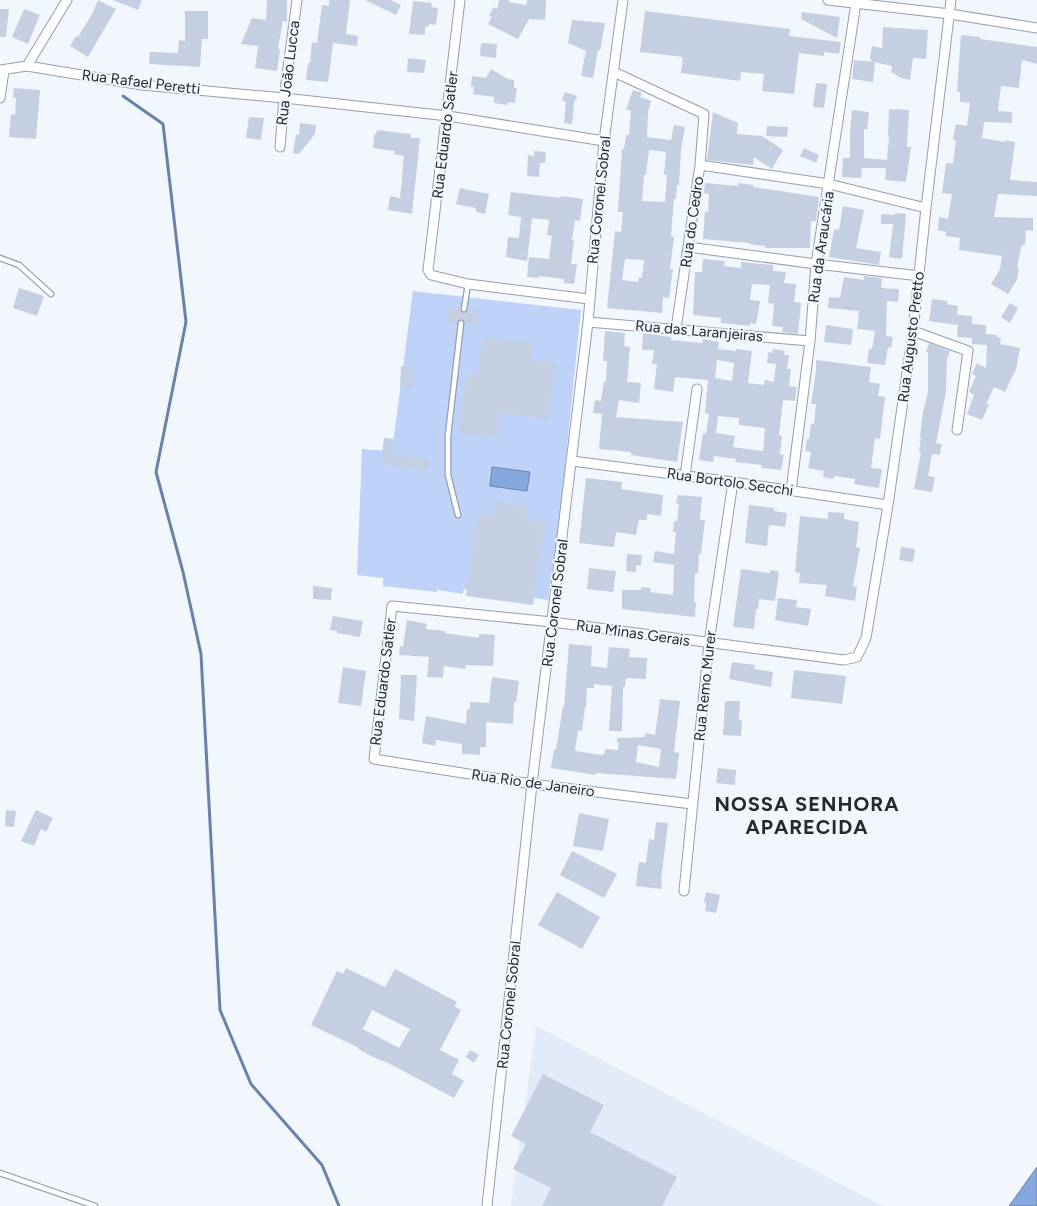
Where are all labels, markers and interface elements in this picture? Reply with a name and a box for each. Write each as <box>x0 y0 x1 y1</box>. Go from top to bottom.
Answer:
street label: Rua João Lucca <box>273 19 303 127</box>
street label: Rua Rafael Peretti <box>81 66 201 98</box>
street label: Rua Eduardo Satler <box>428 70 462 200</box>
street label: Rua Coronel Sobral <box>583 135 615 265</box>
street label: Rua do Cedro <box>677 175 707 269</box>
street label: Rua da Araucária <box>804 190 838 304</box>
street label: Rua Augusto Pretto <box>894 270 928 403</box>
street label: Rua das Laranjeiras <box>634 316 764 346</box>
street label: Rua Bortolo Secchi <box>666 464 794 500</box>
street label: Rua Coronel Sobral <box>538 538 572 668</box>
street label: Rua Minas Gerais <box>575 616 691 650</box>
street label: Rua Eduardo Satler <box>366 617 400 747</box>
street label: Rua Remo Murer <box>690 630 720 742</box>
street label: Rua Rio de Janeiro <box>470 765 596 801</box>
district label: NOSSA SENHORA APARECIDA <box>715 792 899 839</box>
street label: Rua Coronel Sobral <box>493 940 525 1070</box>

